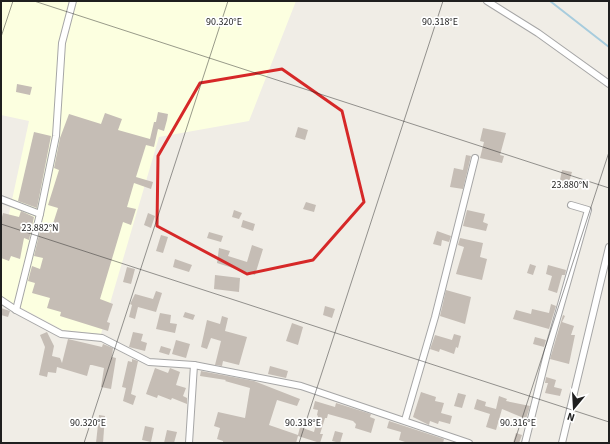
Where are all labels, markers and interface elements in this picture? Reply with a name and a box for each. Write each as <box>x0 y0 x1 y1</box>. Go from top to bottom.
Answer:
text: 90.320°E <box>206 15 242 29</box>
text: 90.318°E <box>422 15 458 29</box>
text: 23.880°N <box>551 178 589 192</box>
text: 23.882°N <box>21 221 59 235</box>
north arrow <box>554 388 594 428</box>
text: N <box>565 409 577 425</box>
text: 90.320°E <box>70 416 106 430</box>
text: 90.318°E <box>285 416 321 430</box>
text: 90.316°E <box>500 416 536 430</box>

